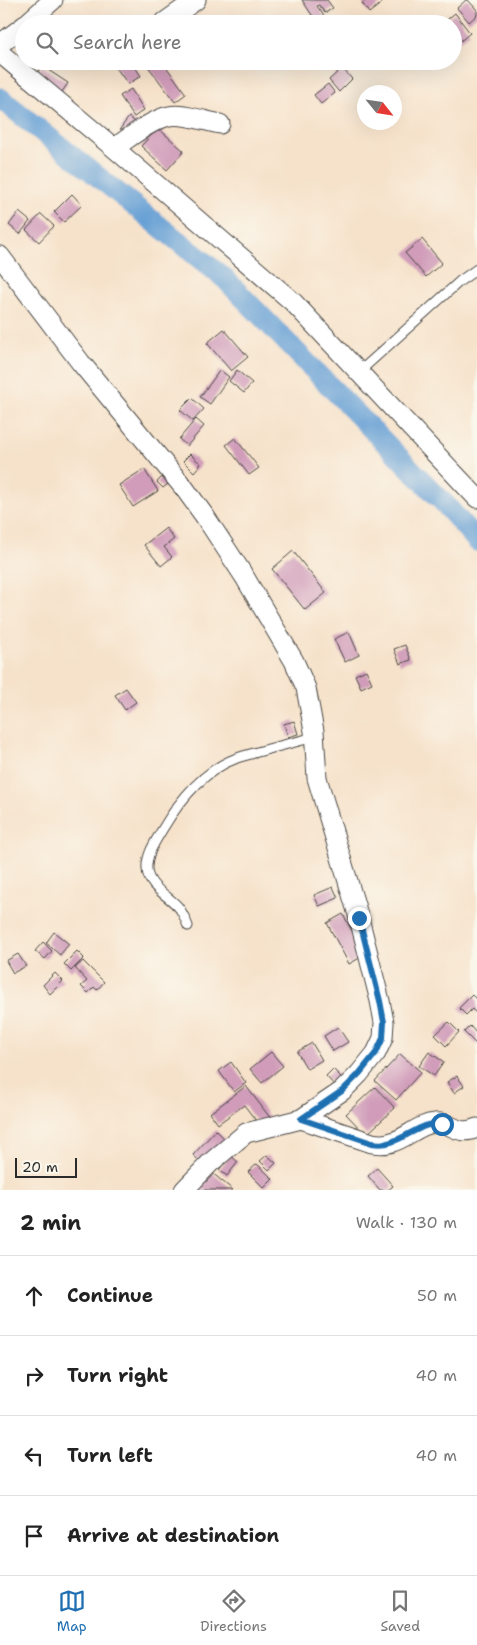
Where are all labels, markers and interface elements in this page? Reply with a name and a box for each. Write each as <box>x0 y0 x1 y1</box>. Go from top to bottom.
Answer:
search box <box>15 15 462 70</box>
icon: search <box>33 29 61 57</box>
text: Search here <box>73 30 182 55</box>
north arrow <box>357 85 402 130</box>
route end <box>348 907 371 930</box>
route start <box>431 1113 454 1136</box>
scale bar <box>15 1155 78 1178</box>
text: 20 m <box>22 1158 58 1176</box>
text: 2 min <box>20 1209 81 1237</box>
text: Walk · 130 m <box>356 1212 457 1233</box>
icon: ahead <box>20 1282 48 1310</box>
text: Continue <box>67 1283 153 1308</box>
text: 50 m <box>417 1285 457 1306</box>
icon: right <box>20 1362 48 1390</box>
text: Turn right <box>67 1363 168 1388</box>
text: 40 m <box>415 1365 457 1386</box>
icon: left <box>20 1442 48 1470</box>
text: Turn left <box>67 1443 153 1468</box>
text: 40 m <box>415 1445 457 1466</box>
icon: arrive <box>20 1522 48 1550</box>
text: Arrive at destination <box>67 1523 279 1548</box>
tab: Map <box>57 1587 87 1635</box>
tab: Directions <box>200 1587 267 1635</box>
tab: Saved <box>381 1587 420 1635</box>

